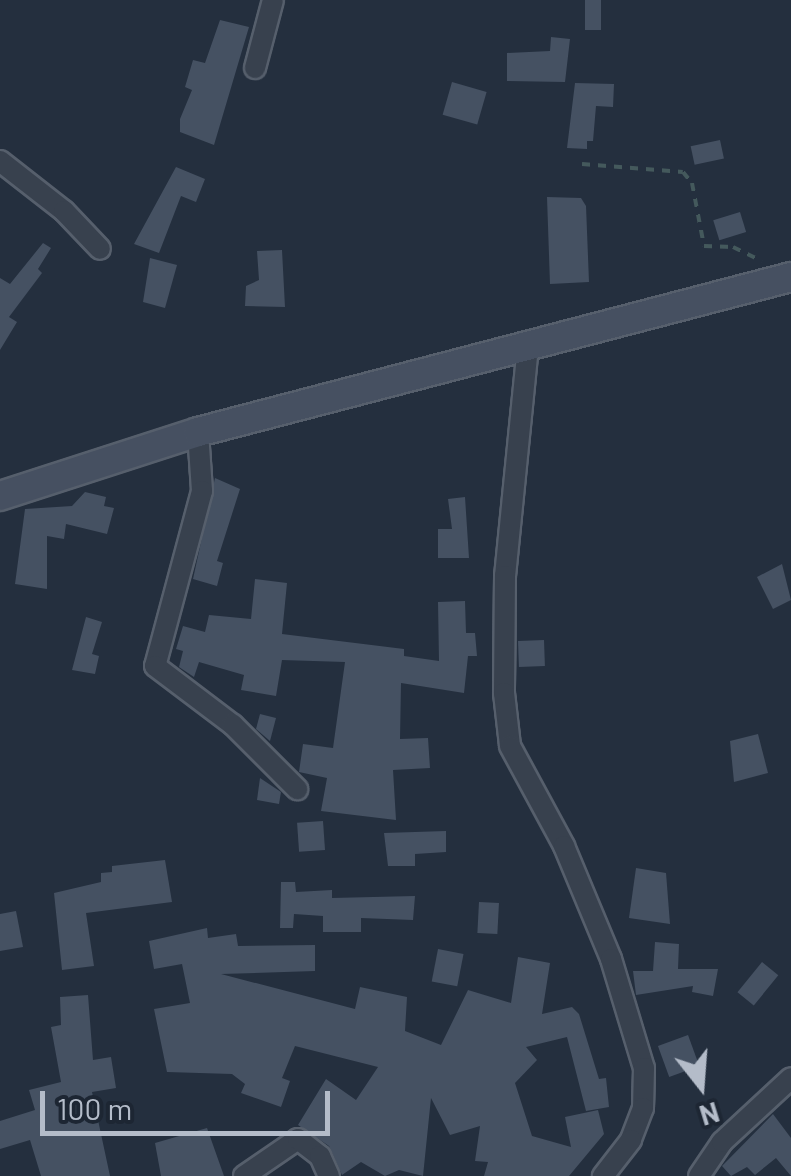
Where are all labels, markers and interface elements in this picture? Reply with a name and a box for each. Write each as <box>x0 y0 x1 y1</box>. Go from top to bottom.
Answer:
north arrow <box>651 1036 751 1136</box>
scale bar <box>45 1071 335 1133</box>
text: 100 m <box>57 1090 132 1126</box>
text: N <box>696 1096 724 1134</box>

